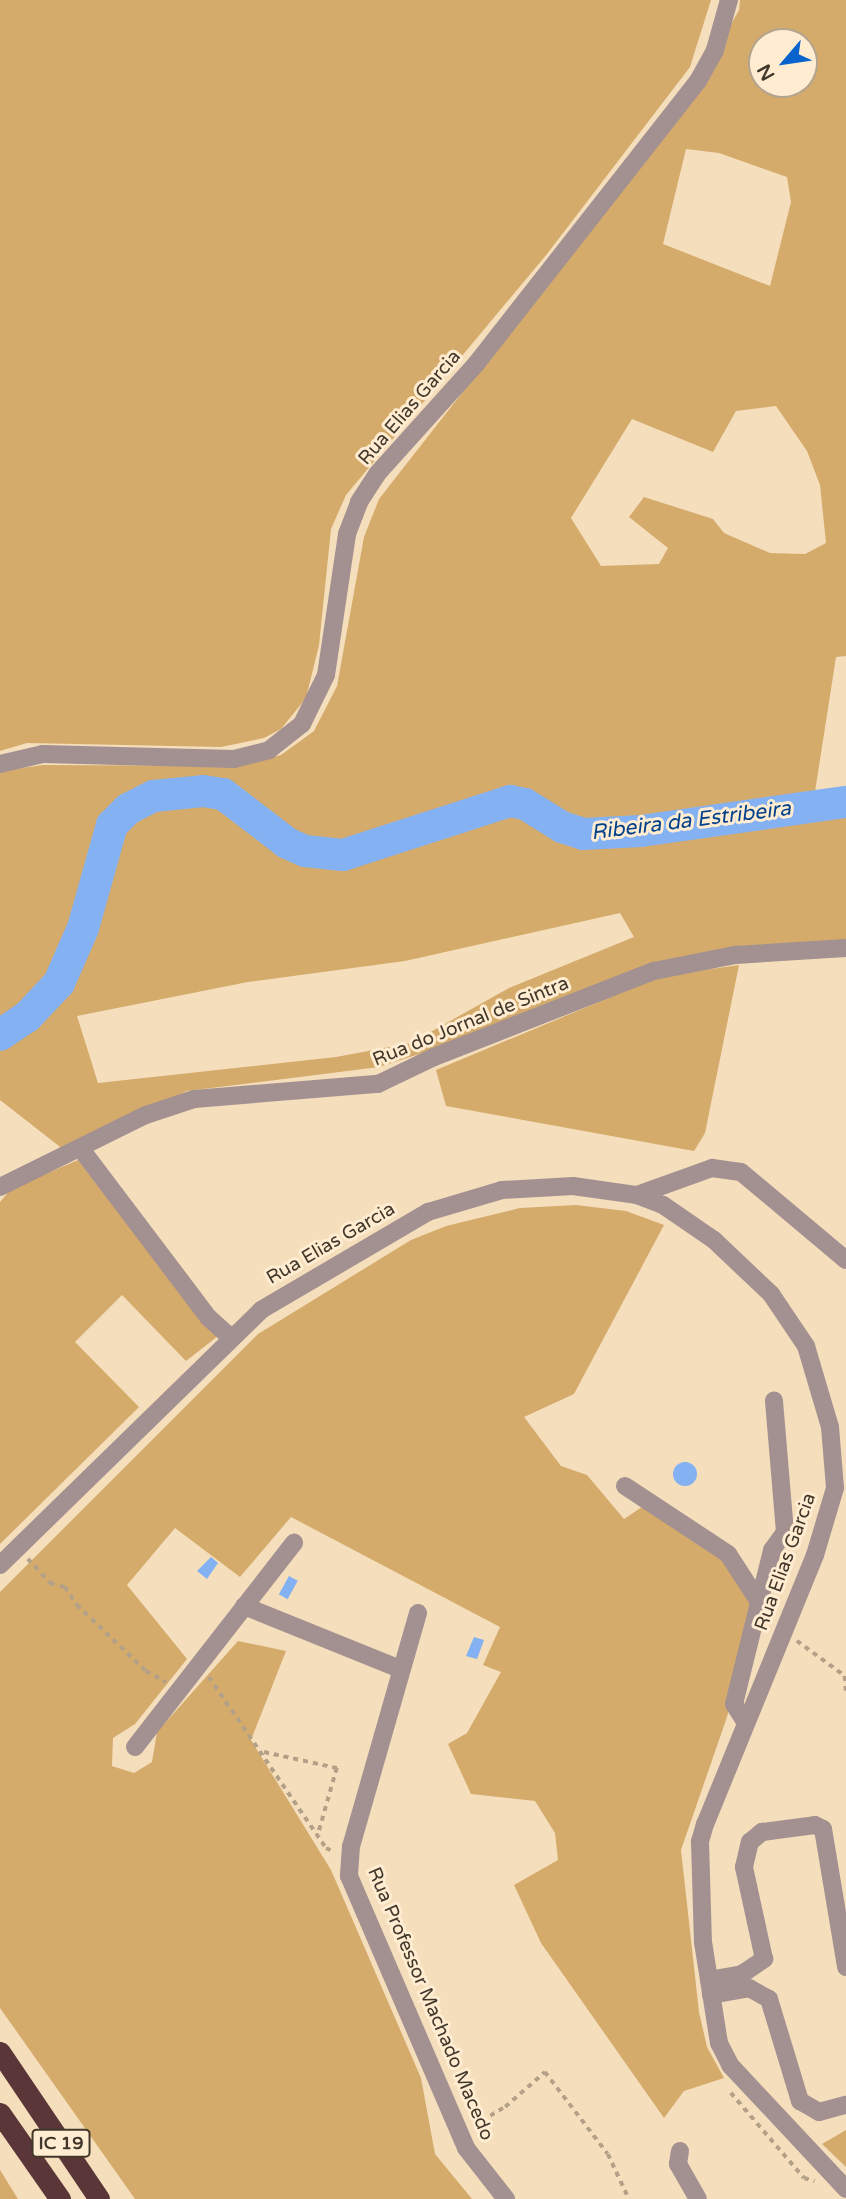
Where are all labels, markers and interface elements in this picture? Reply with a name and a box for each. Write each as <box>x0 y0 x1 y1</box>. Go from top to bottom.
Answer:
north arrow <box>748 28 818 98</box>
text: N <box>753 60 780 84</box>
street label: Rua Elias Garcia <box>354 346 466 470</box>
water label: Ribeira da Estribeira <box>590 796 792 846</box>
street label: Rua do Jornal de Sintra <box>370 972 572 1072</box>
street label: Rua Elias Garcia <box>263 1198 399 1290</box>
street label: Rua Elias Garcia <box>751 1490 821 1634</box>
street label: Rua Professor Machado Macedo <box>362 1864 498 2144</box>
road number: IC 19 <box>31 2129 91 2158</box>

